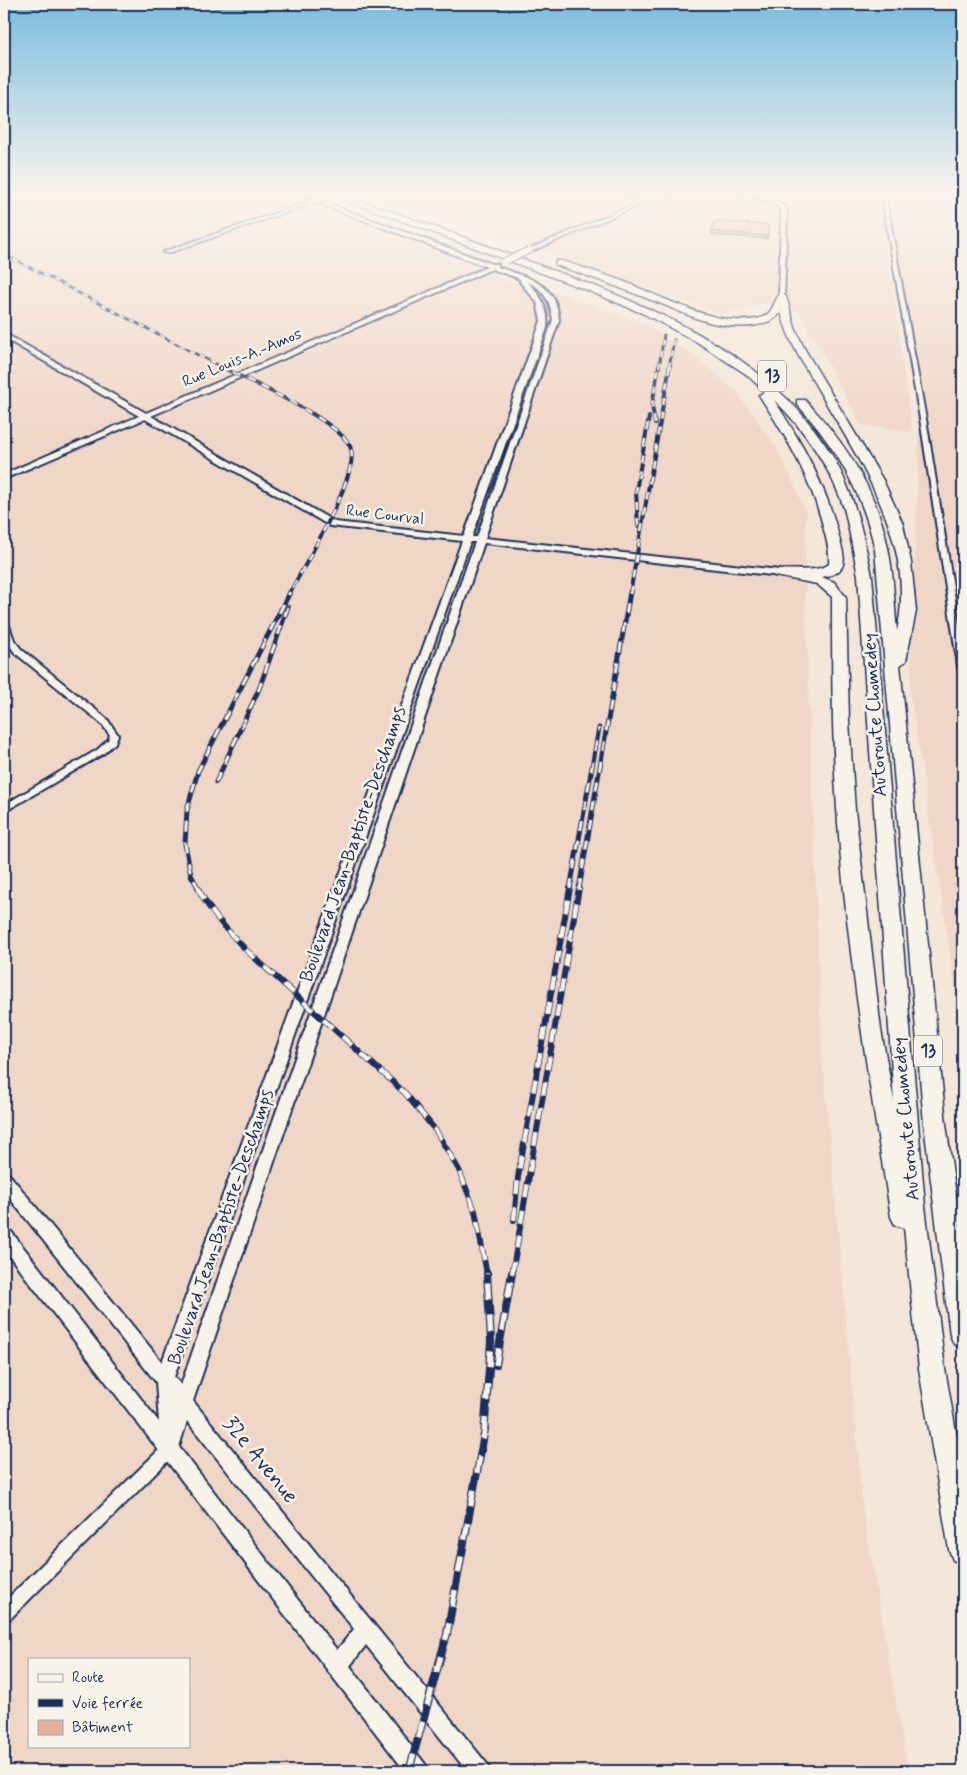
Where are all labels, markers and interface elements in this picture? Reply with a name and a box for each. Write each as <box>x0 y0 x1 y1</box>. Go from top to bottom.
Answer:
street label: Rue Louis-A.-Amos <box>179 323 305 393</box>
road number: 13 <box>758 361 786 392</box>
street label: Rue Courval <box>345 500 425 530</box>
street label: Autoroute Chomedey <box>857 632 893 798</box>
street label: Boulevard Jean-Baptiste-Deschamps <box>294 703 412 985</box>
street label: Autoroute Chomedey <box>886 1036 926 1202</box>
road number: 13 <box>914 1036 942 1066</box>
street label: Boulevard Jean-Baptiste-Deschamps <box>162 1086 280 1368</box>
street label: 32e Avenue <box>216 1411 304 1509</box>
legend <box>28 1658 190 1748</box>
text: Route <box>72 1668 105 1688</box>
text: Voie ferrée <box>72 1694 143 1714</box>
text: Bâtiment <box>72 1718 133 1738</box>

